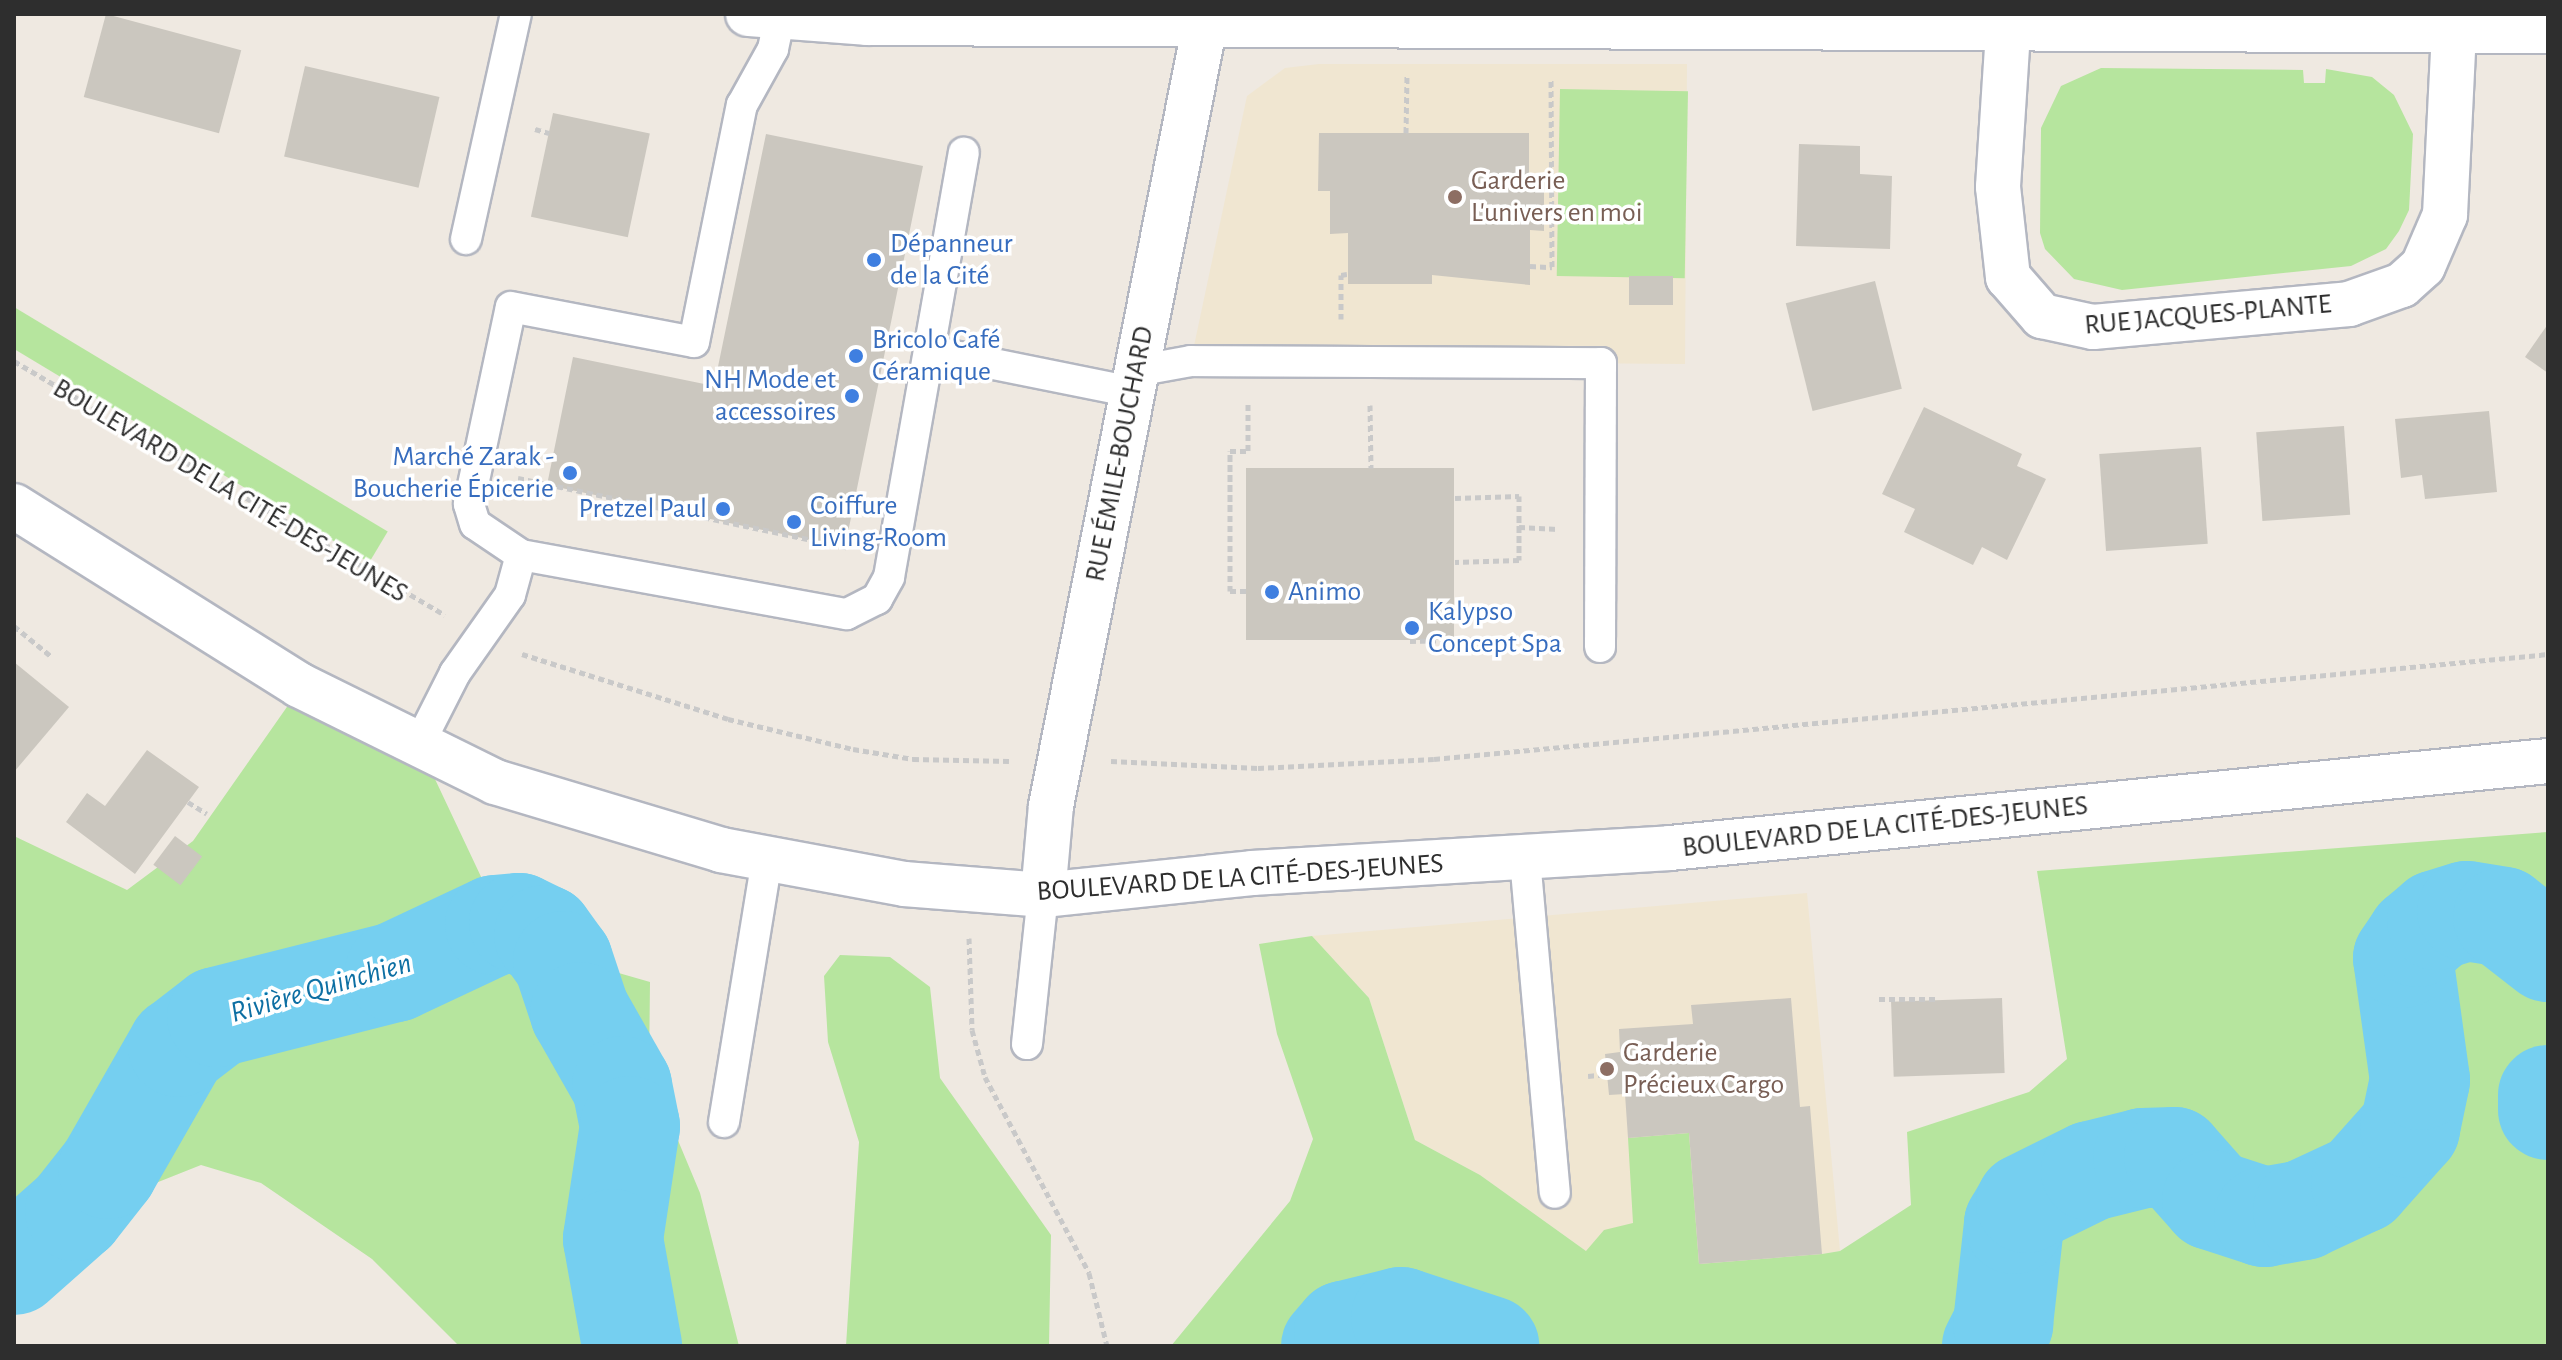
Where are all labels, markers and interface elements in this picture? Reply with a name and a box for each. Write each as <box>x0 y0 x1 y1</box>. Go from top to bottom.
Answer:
place label: Garderie L'univers en moi <box>1471 164 1643 230</box>
marker: Garderie L'univers en moi <box>1446 188 1464 206</box>
place label: Dépanneur de la Cité <box>890 227 1012 293</box>
marker: Dépanneur de la Cité <box>865 251 883 269</box>
street label: RUE JACQUES-PLANTE <box>2083 287 2333 343</box>
place label: Bricolo Café Céramique <box>872 323 1000 389</box>
street label: RUE ÉMILE-BOUCHARD <box>1079 323 1161 585</box>
marker: Bricolo Café Céramique <box>847 347 865 365</box>
place label: NH Mode et accessoires <box>704 363 836 429</box>
street label: BOULEVARD DE LA CITÉ-DES-JEUNES <box>47 372 413 610</box>
marker: NH Mode et accessoires <box>843 387 861 405</box>
place label: Marché Zarak - Boucherie Épicerie <box>353 440 554 506</box>
marker: Marché Zarak - Boucherie Épicerie <box>561 464 579 482</box>
place label: Coiffure Living-Room <box>810 489 947 555</box>
place label: Pretzel Paul <box>578 492 707 526</box>
marker: Pretzel Paul <box>714 500 732 518</box>
marker: Coiffure Living-Room <box>785 513 803 531</box>
place label: Animo <box>1288 575 1361 609</box>
marker: Animo <box>1263 583 1281 601</box>
place label: Kalypso Concept Spa <box>1428 595 1562 661</box>
marker: Kalypso Concept Spa <box>1403 619 1421 637</box>
street label: BOULEVARD DE LA CITÉ-DES-JEUNES <box>1681 789 2089 865</box>
street label: BOULEVARD DE LA CITÉ-DES-JEUNES <box>1036 847 1444 909</box>
water label: Rivière Quinchien <box>226 945 416 1031</box>
place label: Garderie Précieux Cargo <box>1623 1036 1784 1102</box>
marker: Garderie Précieux Cargo <box>1598 1060 1616 1078</box>

